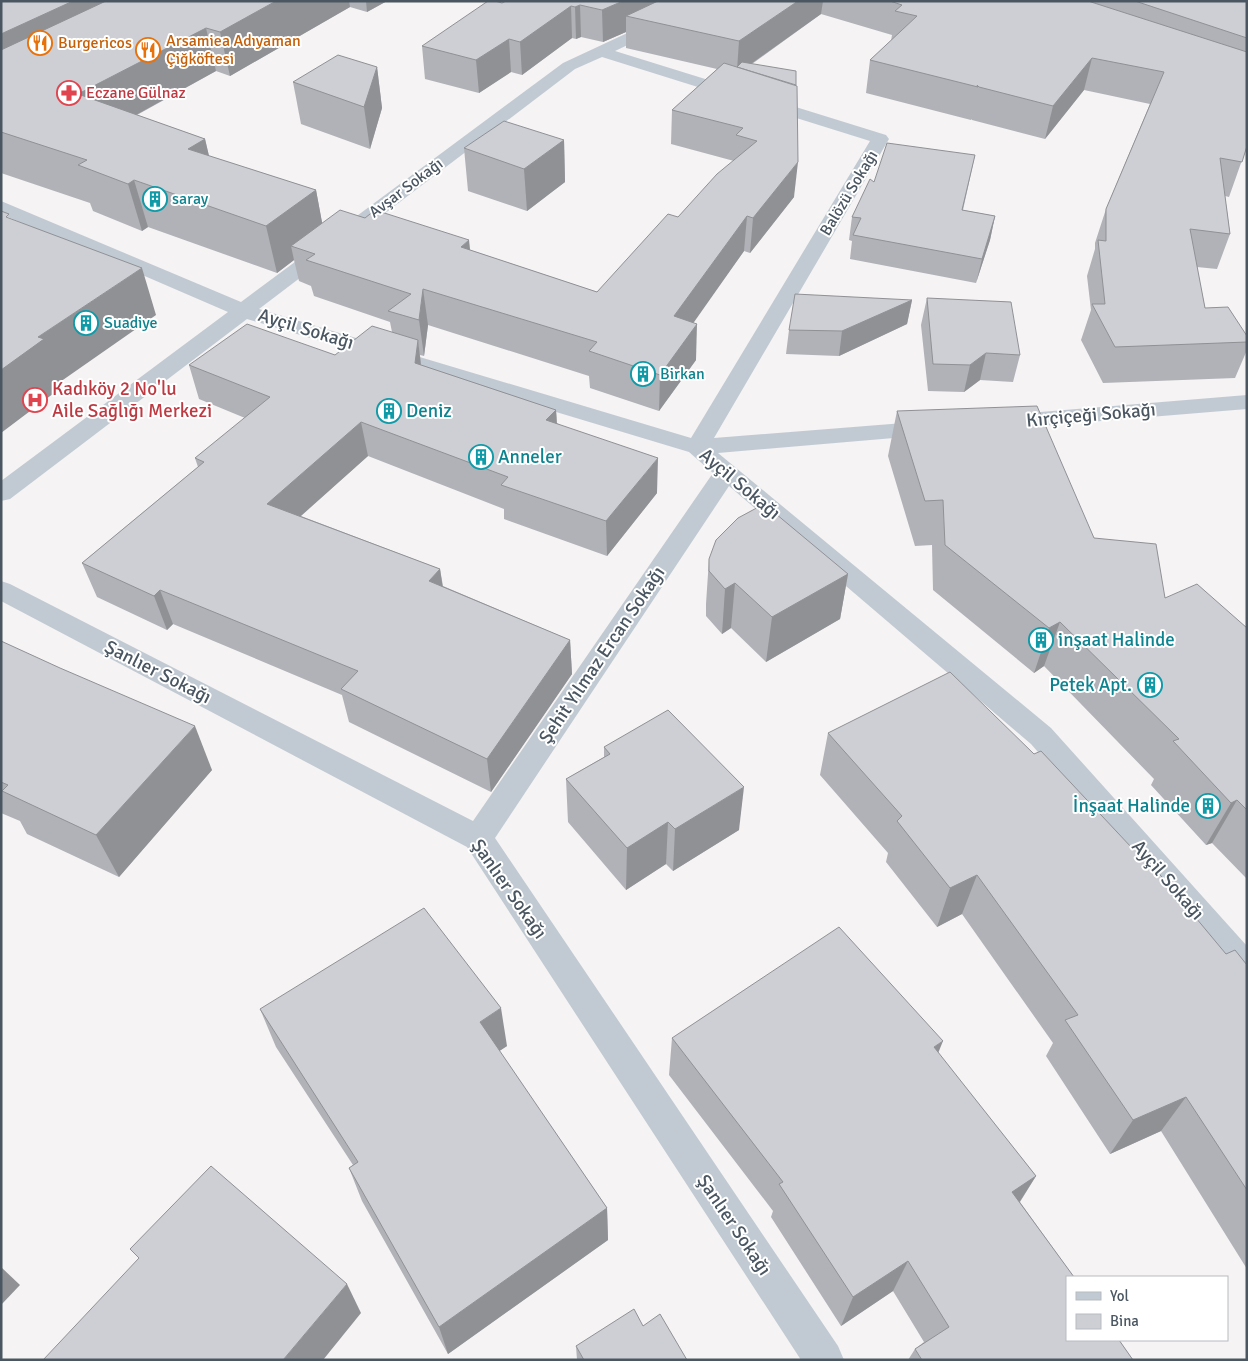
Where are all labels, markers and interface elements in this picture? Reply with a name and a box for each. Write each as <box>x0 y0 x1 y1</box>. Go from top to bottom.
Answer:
restaurant icon: Burgericos <box>27 30 53 56</box>
place label: Arsamiea Adıyaman Çiğköftesi <box>166 31 301 69</box>
place label: Burgericos <box>58 33 132 53</box>
restaurant icon: Arsamiea Adıyaman Çiğköftesi <box>135 37 161 63</box>
pharmacy icon: Eczane Gülnaz <box>56 80 82 106</box>
place label: Eczane Gülnaz <box>86 83 186 103</box>
street label: Balözü Sokağı <box>816 147 882 239</box>
street label: Avşar Sokağı <box>365 154 447 222</box>
building icon: saray <box>142 186 168 212</box>
place label: saray <box>172 189 209 209</box>
street label: Ayçil Sokağı <box>255 303 357 355</box>
building icon: Suadiye <box>73 310 99 336</box>
place label: Suadiye <box>104 313 158 333</box>
building icon: Birkan <box>630 361 656 387</box>
place label: Birkan <box>660 364 705 384</box>
place label: Kadıköy 2 No'lu Aile Sağlığı Merkezi <box>52 377 212 423</box>
hospital icon: Kadıköy 2 No'lu Aile Sağlığı Merkezi <box>22 387 48 413</box>
street label: Kırçiçeği Sokağı <box>1025 397 1157 433</box>
building icon: Deniz <box>376 398 402 424</box>
place label: Deniz <box>406 399 452 423</box>
street label: Ayçil Sokağı <box>694 443 786 525</box>
building icon: Anneler <box>468 444 494 470</box>
place label: Anneler <box>498 445 562 469</box>
street label: Şehit Yılmaz Ercan Sokağı <box>534 562 670 748</box>
building icon: inşaat Halinde <box>1028 627 1054 653</box>
place label: inşaat Halinde <box>1058 628 1175 652</box>
street label: Şanlıer Sokağı <box>101 635 215 709</box>
building icon: Petek Apt. <box>1137 672 1163 698</box>
place label: Petek Apt. <box>1049 673 1132 697</box>
building icon: İnşaat Halinde <box>1195 793 1221 819</box>
place label: İnşaat Halinde <box>1073 794 1190 818</box>
street label: Şanlıer Sokağı <box>466 834 552 944</box>
street label: Ayçil Sokağı <box>1127 835 1209 925</box>
street label: Şanlıer Sokağı <box>691 1170 777 1280</box>
legend <box>1066 1276 1228 1341</box>
text: Yol <box>1110 1287 1129 1305</box>
text: Bina <box>1110 1312 1139 1330</box>

